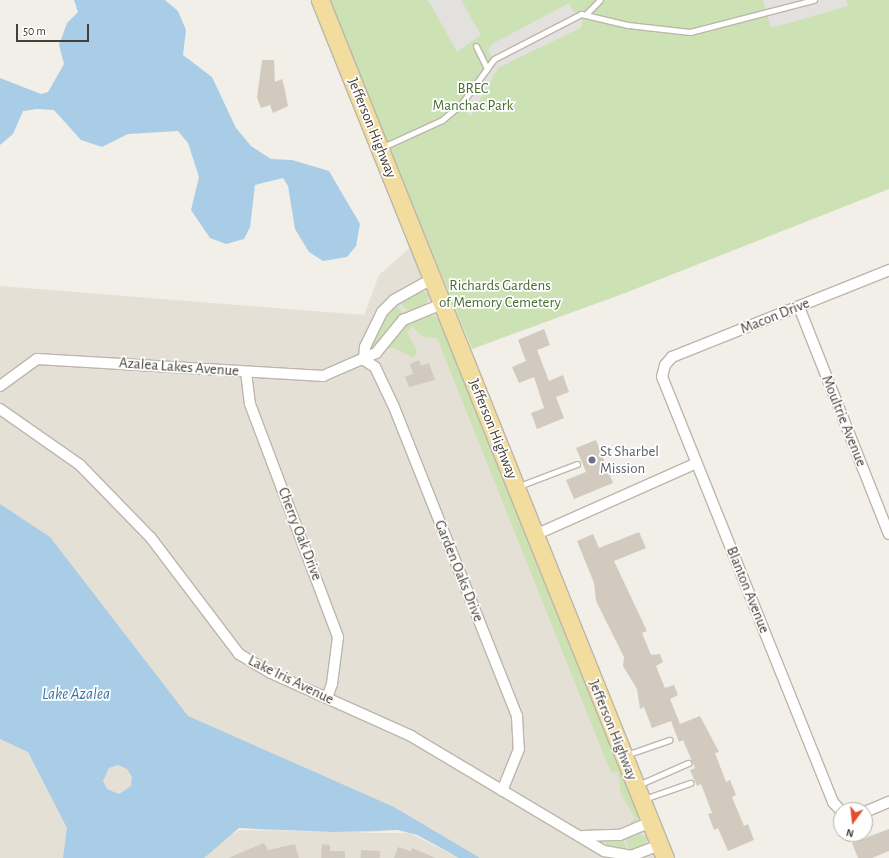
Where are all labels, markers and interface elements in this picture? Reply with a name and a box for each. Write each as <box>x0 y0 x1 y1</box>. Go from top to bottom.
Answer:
scale bar <box>18 16 91 42</box>
text: 50 m <box>23 25 46 37</box>
street label: Jefferson Highway <box>344 75 400 181</box>
park label: BREC Manchac Park <box>433 79 513 114</box>
park label: Richards Gardens of Memory Cemetery <box>439 276 561 311</box>
street label: Macon Drive <box>738 294 812 338</box>
street label: Azalea Lakes Avenue <box>118 354 240 380</box>
street label: Moultrie Avenue <box>818 373 870 469</box>
street label: Jefferson Highway <box>465 376 521 482</box>
place label: St Sharbel Mission <box>600 442 659 477</box>
marker: St Sharbel Mission <box>587 455 597 465</box>
street label: Cherry Oak Drive <box>274 485 326 583</box>
street label: Garden Oaks Drive <box>430 518 488 624</box>
street label: Blanton Avenue <box>722 544 774 636</box>
street label: Lake Iris Avenue <box>245 651 337 709</box>
street label: Jefferson Highway <box>585 677 641 783</box>
water label: Lake Azalea <box>42 684 110 704</box>
north arrow <box>833 802 873 842</box>
text: N <box>845 827 855 839</box>

